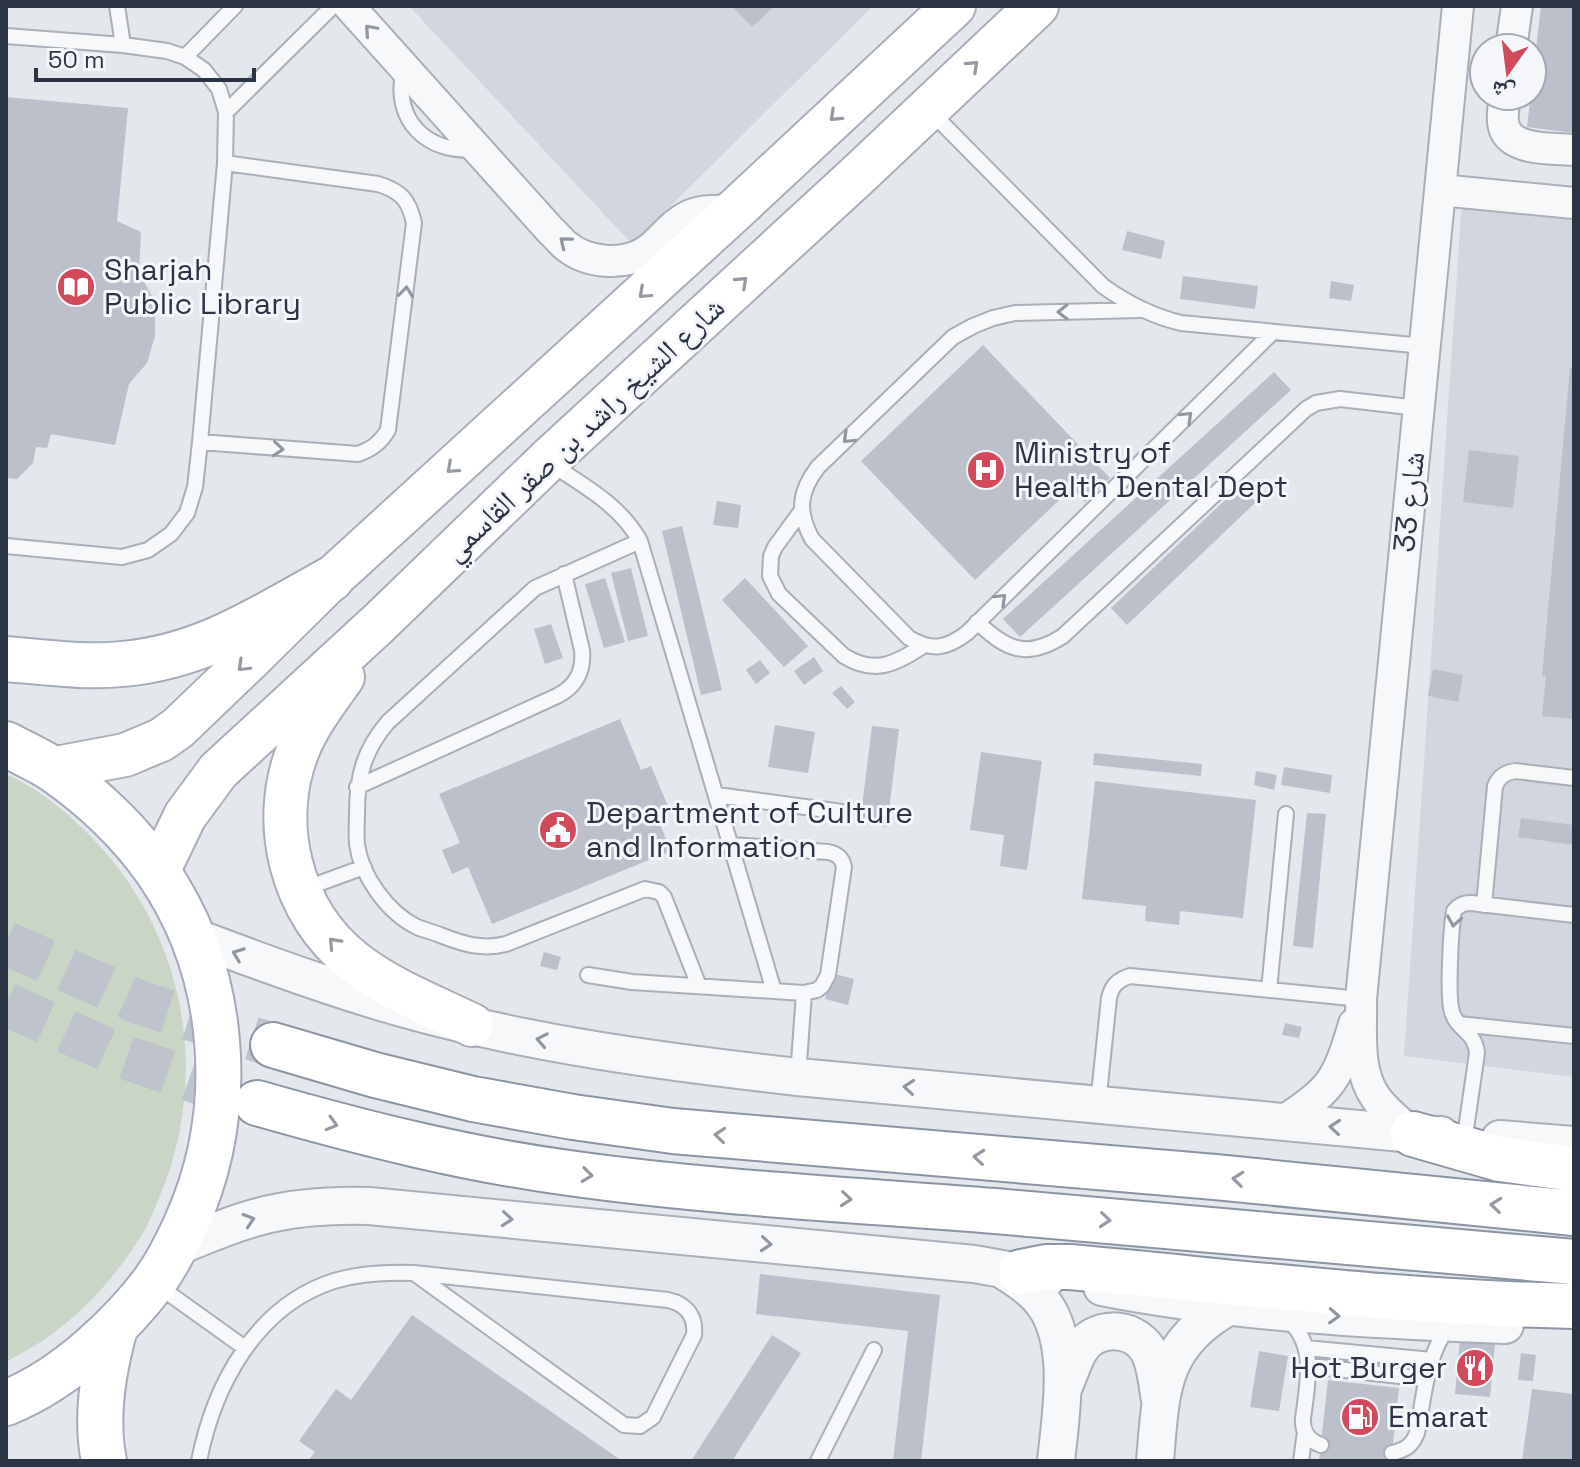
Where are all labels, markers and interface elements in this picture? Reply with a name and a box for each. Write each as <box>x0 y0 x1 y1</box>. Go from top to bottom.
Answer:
one-way arrow <box>366 25 380 40</box>
scale bar <box>36 32 254 82</box>
north arrow <box>1468 32 1548 112</box>
text: 50 m <box>48 44 105 75</box>
one-way arrow <box>964 61 978 76</box>
text: ش <box>1488 75 1518 108</box>
one-way arrow <box>830 107 844 122</box>
one-way arrow <box>559 238 574 252</box>
place label: Sharjah Public Library <box>104 250 301 323</box>
library icon: Sharjah Public Library <box>55 266 97 308</box>
one-way arrow <box>733 276 747 291</box>
one-way arrow <box>639 283 654 298</box>
one-way arrow <box>397 285 414 298</box>
street label: شارع الشيخ راشد بن صقر القاسمي <box>435 288 736 573</box>
one-way arrow <box>1056 303 1069 321</box>
one-way arrow <box>1178 411 1192 426</box>
one-way arrow <box>843 428 858 442</box>
place label: Ministry of Health Dental Dept <box>1014 433 1288 506</box>
one-way arrow <box>272 440 285 457</box>
hospital icon: Ministry of Health Dental Dept <box>965 449 1007 491</box>
street label: شارع 33 <box>1384 450 1433 554</box>
one-way arrow <box>447 459 462 473</box>
one-way arrow <box>992 593 1006 608</box>
one-way arrow <box>238 657 252 671</box>
place label: Department of Culture and Information <box>586 793 913 866</box>
public building icon: Department of Culture and Information <box>537 809 579 851</box>
one-way arrow <box>1446 915 1463 928</box>
one-way arrow <box>329 938 344 952</box>
one-way arrow <box>232 947 246 964</box>
one-way arrow <box>535 1032 549 1049</box>
one-way arrow <box>902 1079 915 1096</box>
one-way arrow <box>325 1115 339 1131</box>
one-way arrow <box>1328 1119 1341 1136</box>
one-way arrow <box>713 1127 726 1144</box>
one-way arrow <box>972 1148 985 1165</box>
one-way arrow <box>581 1167 594 1184</box>
one-way arrow <box>1231 1170 1244 1187</box>
one-way arrow <box>840 1190 853 1207</box>
one-way arrow <box>1489 1197 1502 1214</box>
one-way arrow <box>501 1210 514 1227</box>
one-way arrow <box>1099 1211 1112 1228</box>
one-way arrow <box>241 1214 255 1230</box>
one-way arrow <box>760 1235 773 1252</box>
one-way arrow <box>1328 1307 1341 1324</box>
restaurant icon: Hot Burger <box>1454 1347 1496 1389</box>
place label: Hot Burger <box>1291 1348 1447 1387</box>
fuel station icon: Emarat <box>1339 1396 1381 1438</box>
place label: Emarat <box>1388 1397 1489 1436</box>

